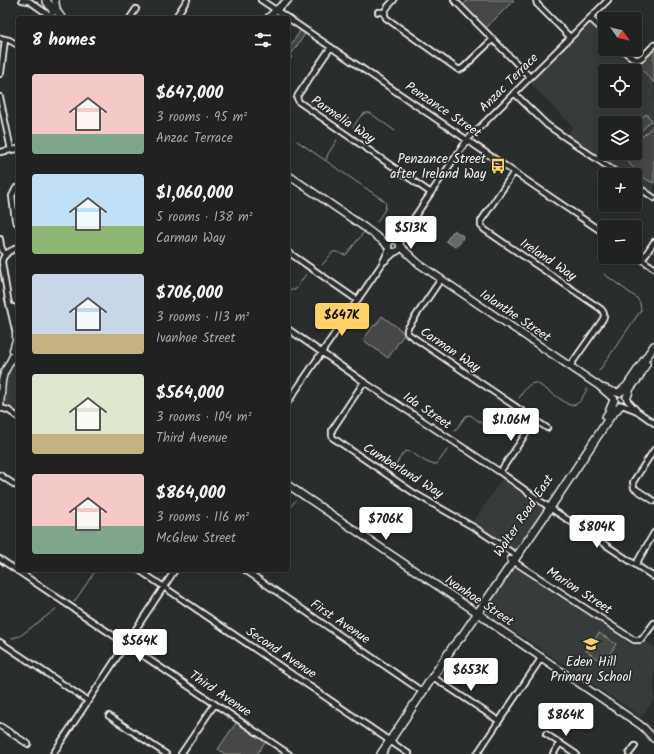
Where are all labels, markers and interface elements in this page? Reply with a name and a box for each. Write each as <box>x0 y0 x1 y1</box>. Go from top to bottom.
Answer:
north arrow <box>598 12 642 56</box>
map controls <box>598 12 642 264</box>
text: 8 homes <box>32 27 96 54</box>
icon: filters <box>252 29 274 51</box>
street label: Anzac Terrace <box>474 48 544 118</box>
button: locate <box>598 64 642 108</box>
street label: Penzance Street <box>400 77 486 144</box>
text: $647,000 <box>156 80 223 107</box>
icon: home <box>64 90 112 138</box>
street label: Parmelia Way <box>307 91 380 150</box>
text: 3 rooms · 95 m² <box>156 107 247 128</box>
button: layers <box>598 116 642 160</box>
text: Anzac Terrace <box>156 128 233 149</box>
place label: Penzance Street after Ireland Way <box>390 149 487 185</box>
bus stop icon: Penzance Street after Ireland Way <box>489 157 507 175</box>
button: + <box>598 168 642 212</box>
text: $1,060,000 <box>156 180 233 207</box>
icon: home <box>64 190 112 238</box>
text: 5 rooms · 138 m² <box>156 207 253 228</box>
pin: $513K <box>383 216 439 250</box>
text: $513K <box>394 218 428 239</box>
button: − <box>598 220 642 264</box>
text: Carman Way <box>156 228 225 249</box>
street label: Ireland Way <box>515 233 581 287</box>
text: $706,000 <box>156 280 223 307</box>
street label: Iolanthe Street <box>475 284 556 348</box>
icon: home <box>64 290 112 338</box>
pin: $647K <box>314 303 370 337</box>
text: $647K <box>324 305 360 326</box>
text: 3 rooms · 113 m² <box>156 307 249 328</box>
street label: Carman Way <box>415 322 485 379</box>
text: Ivanhoe Street <box>156 328 235 349</box>
text: $564,000 <box>156 380 224 407</box>
street label: Ida Street <box>398 387 456 436</box>
icon: home <box>64 390 112 438</box>
text: 3 rooms · 104 m² <box>156 407 251 428</box>
pin: $1.06M <box>478 408 544 442</box>
text: $1.06M <box>492 410 530 431</box>
text: Third Avenue <box>156 428 227 449</box>
street label: Cumberland Way <box>359 438 448 505</box>
street label: Walter Road East <box>489 470 560 561</box>
text: $864,000 <box>156 480 225 507</box>
icon: home <box>64 490 112 538</box>
text: 3 rooms · 116 m² <box>156 507 249 528</box>
pin: $706K <box>358 507 414 541</box>
text: $706K <box>368 509 404 530</box>
pin: $804K <box>569 515 625 549</box>
text: $804K <box>579 517 615 538</box>
text: McGlew Street <box>156 528 236 549</box>
street label: Marion Street <box>542 562 617 621</box>
street label: Ivanhoe Street <box>440 570 519 632</box>
street label: First Avenue <box>306 594 374 650</box>
street label: Second Avenue <box>241 622 321 685</box>
pin: $564K <box>112 629 168 663</box>
text: $564K <box>122 631 158 652</box>
school or university icon: Eden Hill Primary School <box>582 635 600 653</box>
place label: Eden Hill Primary School <box>550 652 632 688</box>
pin: $653K <box>443 658 499 692</box>
text: $653K <box>453 660 489 681</box>
street label: Third Avenue <box>185 665 256 723</box>
pin: $864K <box>538 703 594 737</box>
text: $864K <box>547 705 585 726</box>

